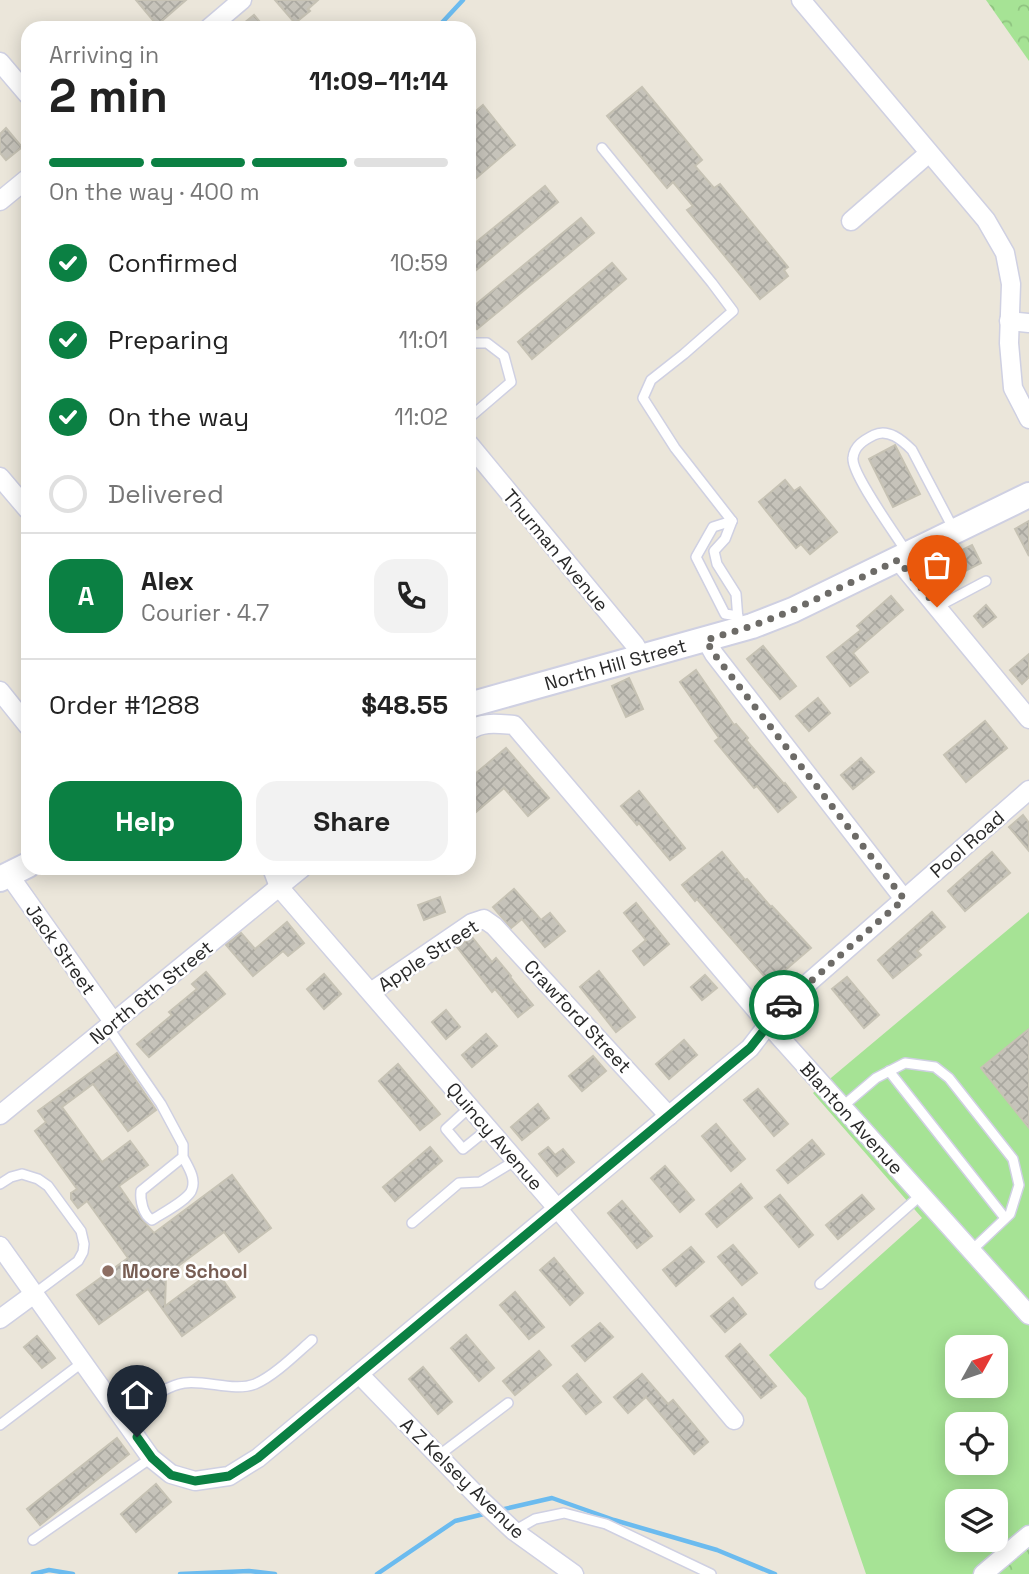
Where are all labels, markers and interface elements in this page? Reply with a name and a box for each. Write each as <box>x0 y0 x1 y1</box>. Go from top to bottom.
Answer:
text: Arriving in <box>49 40 159 70</box>
text: 11:09–11:14 <box>309 64 448 98</box>
text: 2 min <box>49 67 168 125</box>
text: On the way · 400 m <box>49 177 260 207</box>
icon: check <box>49 244 87 282</box>
text: Confirmed <box>108 246 238 280</box>
text: 10:59 <box>390 248 448 278</box>
icon: check <box>49 321 87 359</box>
text: Preparing <box>108 323 229 357</box>
text: 11:01 <box>399 325 448 355</box>
icon: check <box>49 398 87 436</box>
text: On the way <box>108 400 249 434</box>
text: 11:02 <box>394 402 448 432</box>
text: Delivered <box>108 477 224 511</box>
street label: Thurman Avenue <box>497 484 614 617</box>
pin <box>907 535 967 607</box>
icon: bag <box>918 546 956 584</box>
button: phone <box>374 559 448 633</box>
text: Alex <box>141 564 194 598</box>
text: A <box>78 579 94 613</box>
text: Courier · 4.7 <box>141 598 269 628</box>
street label: North Hill Street <box>542 633 689 696</box>
text: Order #1288 <box>49 688 200 722</box>
text: $48.55 <box>361 688 448 722</box>
button: Help <box>49 781 242 861</box>
button: Share <box>256 781 448 861</box>
street label: Pool Road <box>925 805 1010 884</box>
street label: Jack Street <box>20 899 101 1000</box>
street label: Apple Street <box>373 914 483 997</box>
street label: North 6th Street <box>84 935 218 1050</box>
street label: Crawford Street <box>518 954 637 1079</box>
courier <box>749 970 819 1040</box>
icon: car <box>765 986 803 1024</box>
street label: Blanton Avenue <box>794 1057 909 1180</box>
street label: Quincy Avenue <box>441 1077 548 1196</box>
place label: Moore School <box>122 1259 248 1284</box>
marker: Moore School <box>100 1263 116 1279</box>
north arrow <box>945 1335 1008 1398</box>
map controls <box>945 1335 1008 1552</box>
pin <box>107 1365 167 1437</box>
icon: home <box>118 1376 156 1414</box>
street label: A Z Kelsey Avenue <box>395 1412 530 1544</box>
button: locate <box>945 1412 1008 1475</box>
button: layers <box>945 1489 1008 1552</box>

